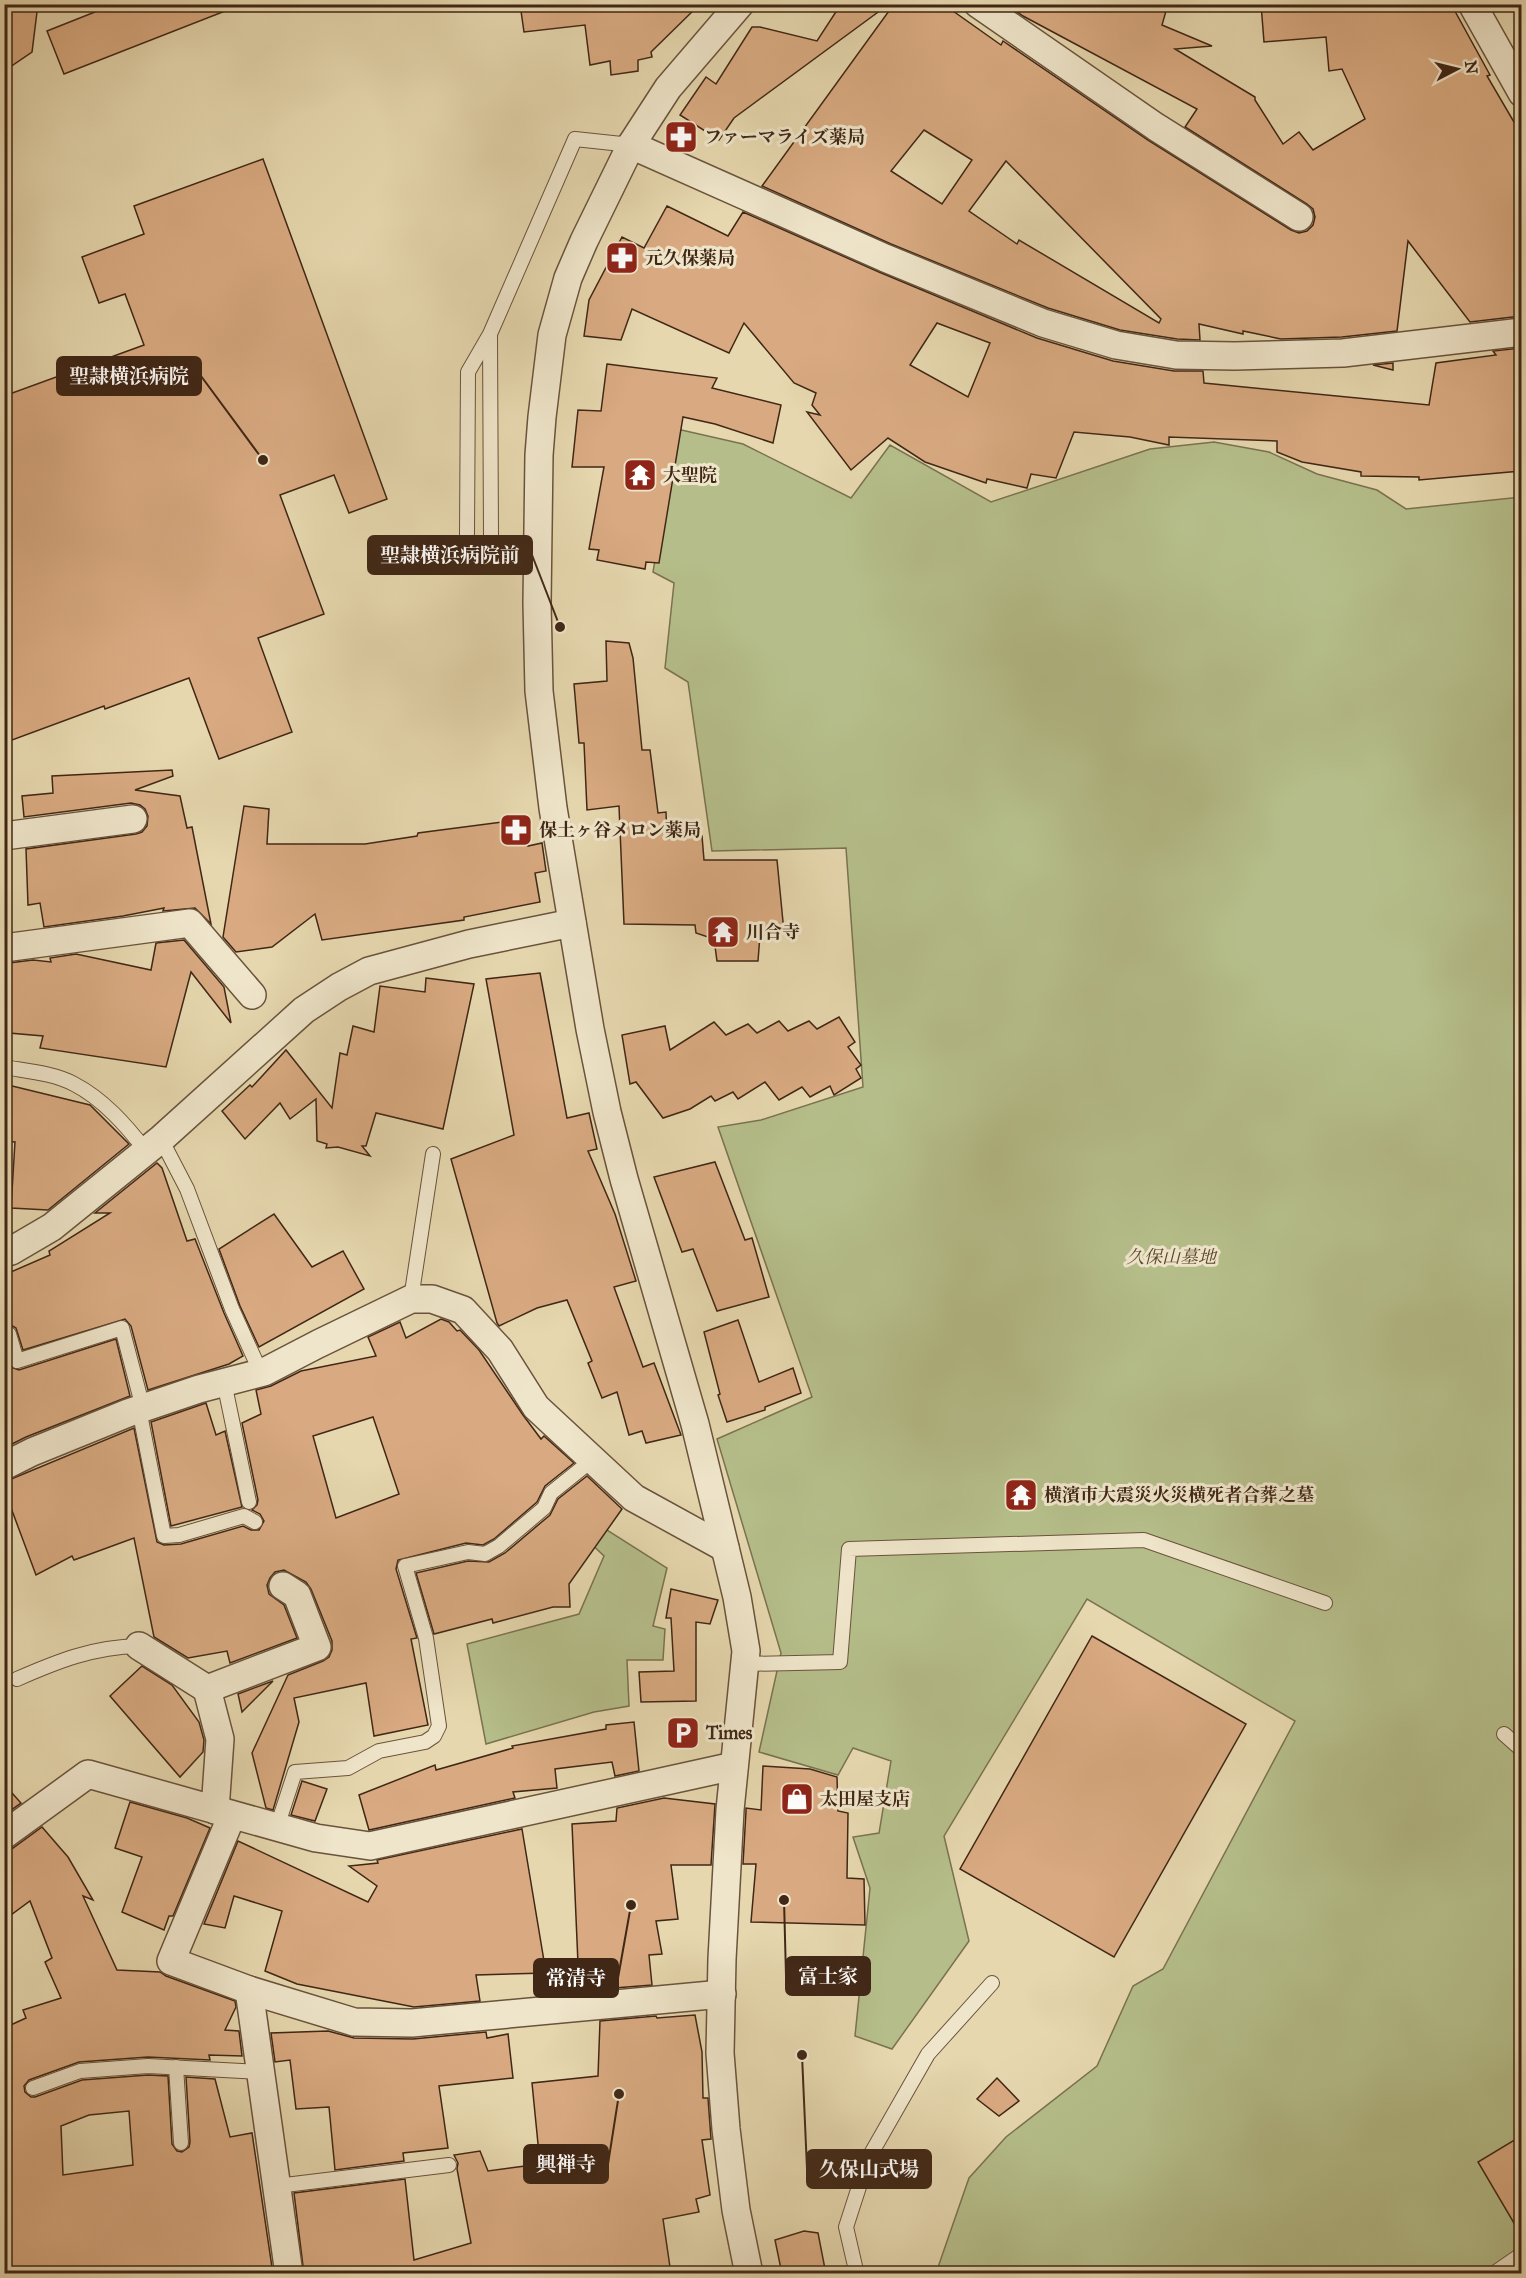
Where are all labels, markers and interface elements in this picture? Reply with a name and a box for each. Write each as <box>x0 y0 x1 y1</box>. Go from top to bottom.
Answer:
north arrow <box>1427 39 1487 99</box>
text: N <box>1461 59 1482 76</box>
pharmacy icon: ファーマライズ薬局 <box>663 119 699 155</box>
place label: ファーマライズ薬局 <box>704 126 865 148</box>
pharmacy icon: 元久保薬局 <box>604 240 640 276</box>
place label: 元久保薬局 <box>645 247 735 269</box>
callout: 聖隷横浜病院 <box>57 357 201 395</box>
text: 聖隷横浜病院 <box>69 364 189 388</box>
temple icon: 大聖院 <box>622 457 658 493</box>
place label: 大聖院 <box>663 464 717 486</box>
callout: 聖隷横浜病院前 <box>368 536 532 574</box>
text: 聖隷横浜病院前 <box>380 543 520 567</box>
pharmacy icon: 保土ヶ谷メロン薬局 <box>498 812 534 848</box>
place label: 保土ヶ谷メロン薬局 <box>539 819 701 841</box>
temple icon: 川合寺 <box>705 914 741 950</box>
place label: 川合寺 <box>746 921 800 943</box>
park label: 久保山墓地 <box>1126 1246 1218 1268</box>
temple icon: 横濱市大震災火災横死者合葬之墓 <box>1003 1477 1039 1513</box>
place label: 横濱市大震災火災横死者合葬之墓 <box>1044 1484 1314 1506</box>
parking icon: Times <box>665 1715 701 1751</box>
place label: Times <box>705 1722 753 1744</box>
shop icon: 太田屋支店 <box>779 1781 815 1817</box>
place label: 太田屋支店 <box>820 1788 910 1810</box>
callout: 富士家 <box>786 1957 870 1995</box>
callout: 常清寺 <box>534 1959 618 1997</box>
text: 富士家 <box>798 1964 858 1988</box>
text: 常清寺 <box>546 1966 606 1990</box>
callout: 興禅寺 <box>524 2145 608 2183</box>
callout: 久保山式場 <box>807 2150 931 2188</box>
text: 興禅寺 <box>536 2152 596 2176</box>
text: 久保山式場 <box>819 2157 919 2181</box>

